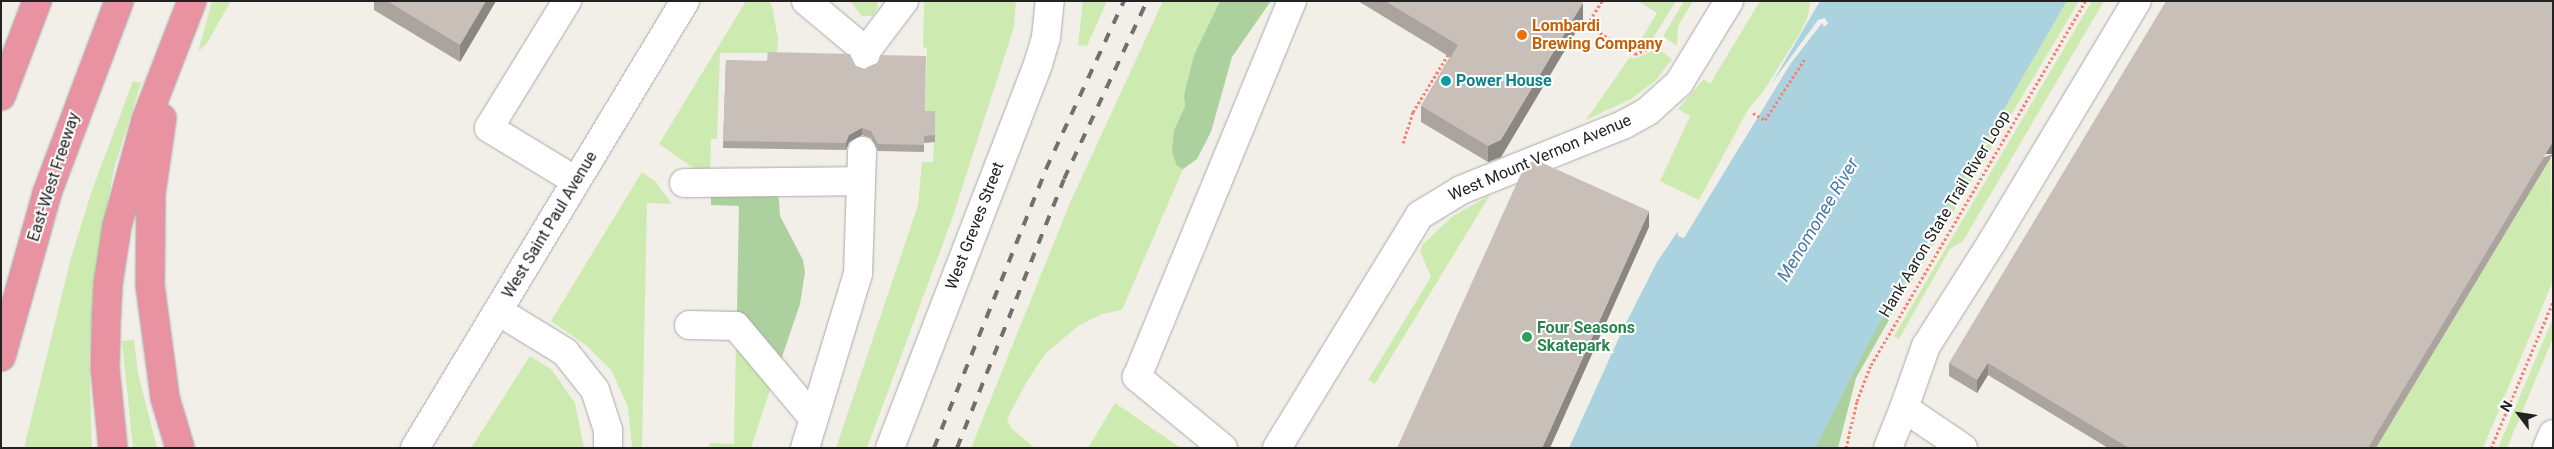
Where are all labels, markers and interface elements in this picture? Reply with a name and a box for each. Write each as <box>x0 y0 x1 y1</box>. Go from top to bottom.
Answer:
place label: Lombardi Brewing Company <box>1532 16 1663 54</box>
marker: Lombardi Brewing Company <box>1516 29 1528 41</box>
place label: Power House <box>1456 71 1552 91</box>
marker: Power House <box>1440 75 1452 87</box>
street label: Hank Aaron State Trail River Loop <box>1875 107 2015 321</box>
street label: East-West Freeway <box>24 110 84 244</box>
street label: West Mount Vernon Avenue <box>1446 111 1634 205</box>
street label: West Saint Paul Avenue <box>499 148 601 302</box>
water label: Menomonee River <box>1773 154 1863 286</box>
street label: West Greves Street <box>942 160 1008 292</box>
place label: Four Seasons Skatepark <box>1537 318 1635 356</box>
marker: Four Seasons Skatepark <box>1521 331 1533 343</box>
north arrow <box>2494 389 2544 439</box>
text: N <box>2497 398 2516 415</box>

